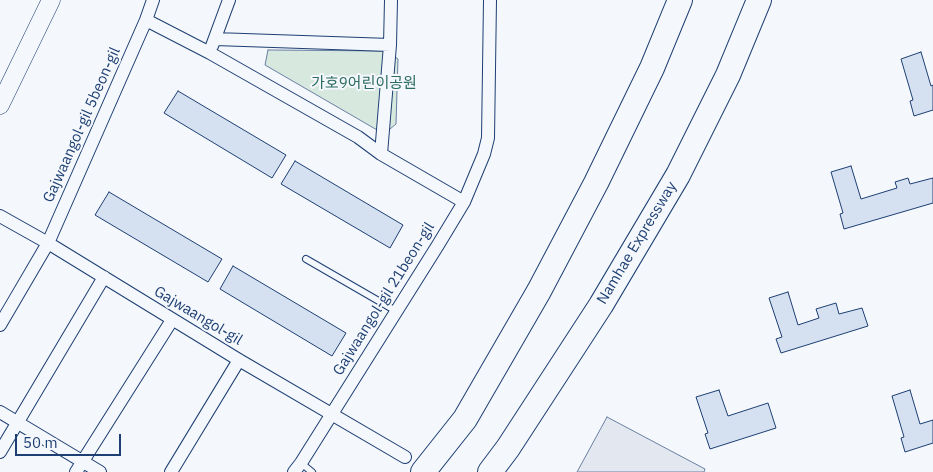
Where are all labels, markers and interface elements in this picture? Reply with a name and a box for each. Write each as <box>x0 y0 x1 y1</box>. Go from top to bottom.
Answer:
street label: Gajwaangol-gil 5beon-gil <box>40 45 124 205</box>
park label: 가호9어린이공원 <box>311 75 417 93</box>
street label: Namhae Expressway <box>593 178 681 308</box>
street label: Gajwaangol-gil 21beon-gil <box>329 219 439 379</box>
street label: Gajwaangol-gil <box>151 283 245 349</box>
scale bar <box>18 424 124 456</box>
text: 50 m <box>23 433 58 452</box>

